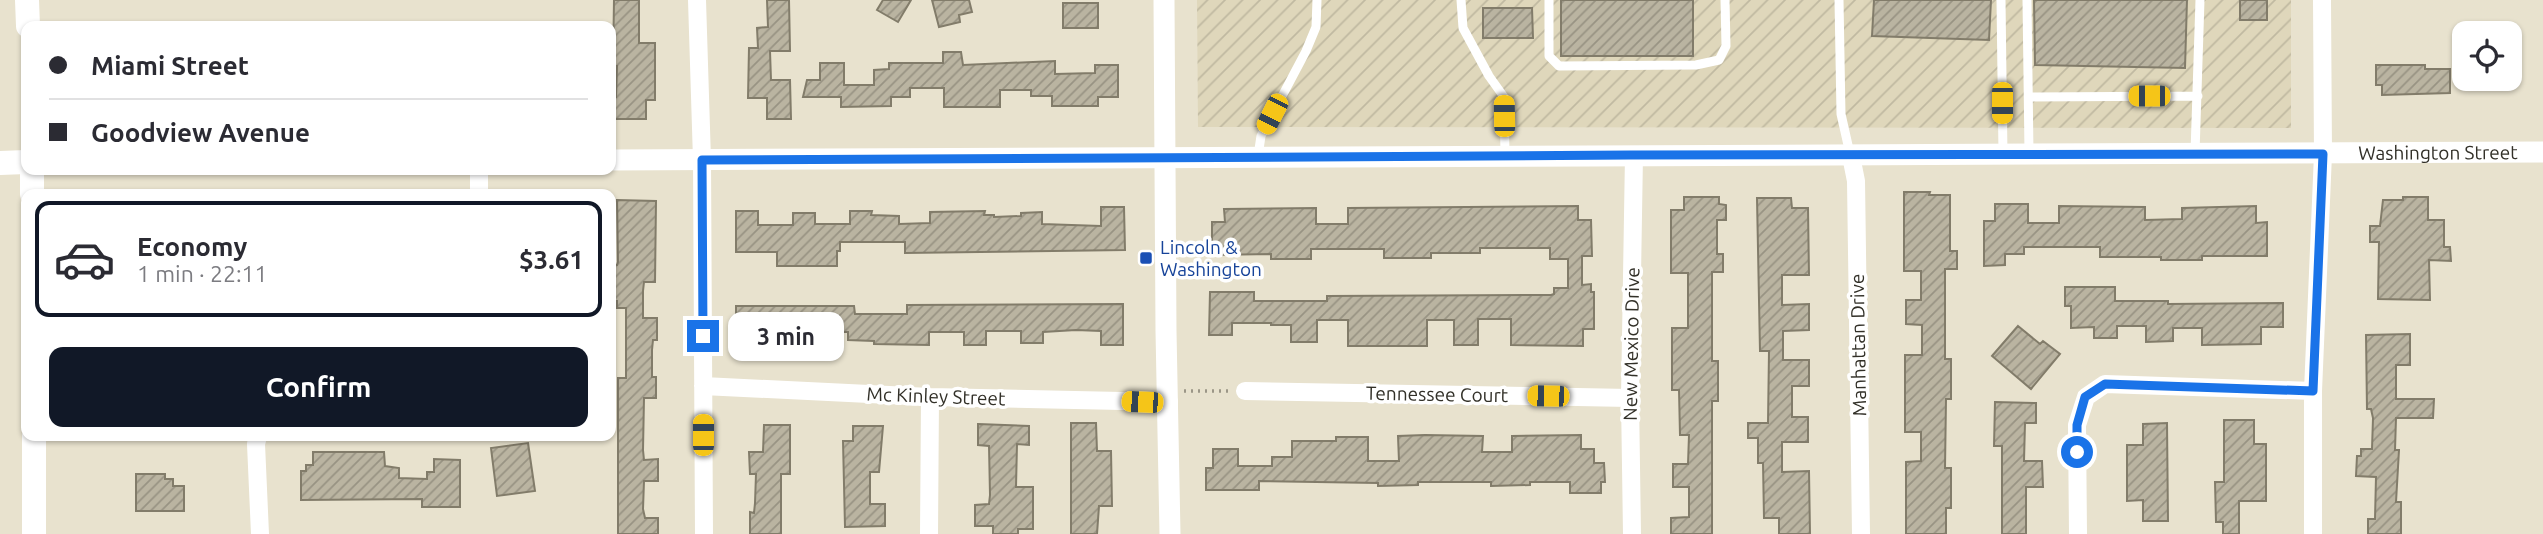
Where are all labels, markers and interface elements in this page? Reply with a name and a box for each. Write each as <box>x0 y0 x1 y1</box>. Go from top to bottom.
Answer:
map controls <box>2452 21 2522 91</box>
button: locate <box>2452 21 2522 91</box>
text: Miami Street <box>91 51 249 80</box>
car <box>1992 82 2013 124</box>
car <box>2129 86 2171 107</box>
car <box>1254 91 1291 137</box>
car <box>1494 95 1515 137</box>
text: Goodview Avenue <box>91 118 310 147</box>
street label: Washington Street <box>2358 141 2518 164</box>
icon: car <box>53 228 116 291</box>
text: Economy <box>137 232 247 261</box>
place label: Lincoln & Washington <box>1160 236 1262 280</box>
text: $3.61 <box>519 245 584 274</box>
marker: Lincoln & Washington <box>1138 250 1154 266</box>
text: 1 min · 22:11 <box>137 261 268 286</box>
street label: New Mexico Drive <box>1619 267 1643 421</box>
street label: Manhattan Drive <box>1846 274 1870 416</box>
callout: 3 min <box>728 312 843 360</box>
route end <box>687 320 719 352</box>
text: 3 min <box>757 324 815 349</box>
button: Confirm <box>49 347 588 427</box>
street label: Tennessee Court <box>1366 382 1509 406</box>
street label: Mc Kinley Street <box>866 383 1006 409</box>
car <box>1527 385 1570 407</box>
car <box>1121 391 1164 413</box>
car <box>693 414 714 456</box>
route start <box>2061 436 2093 468</box>

